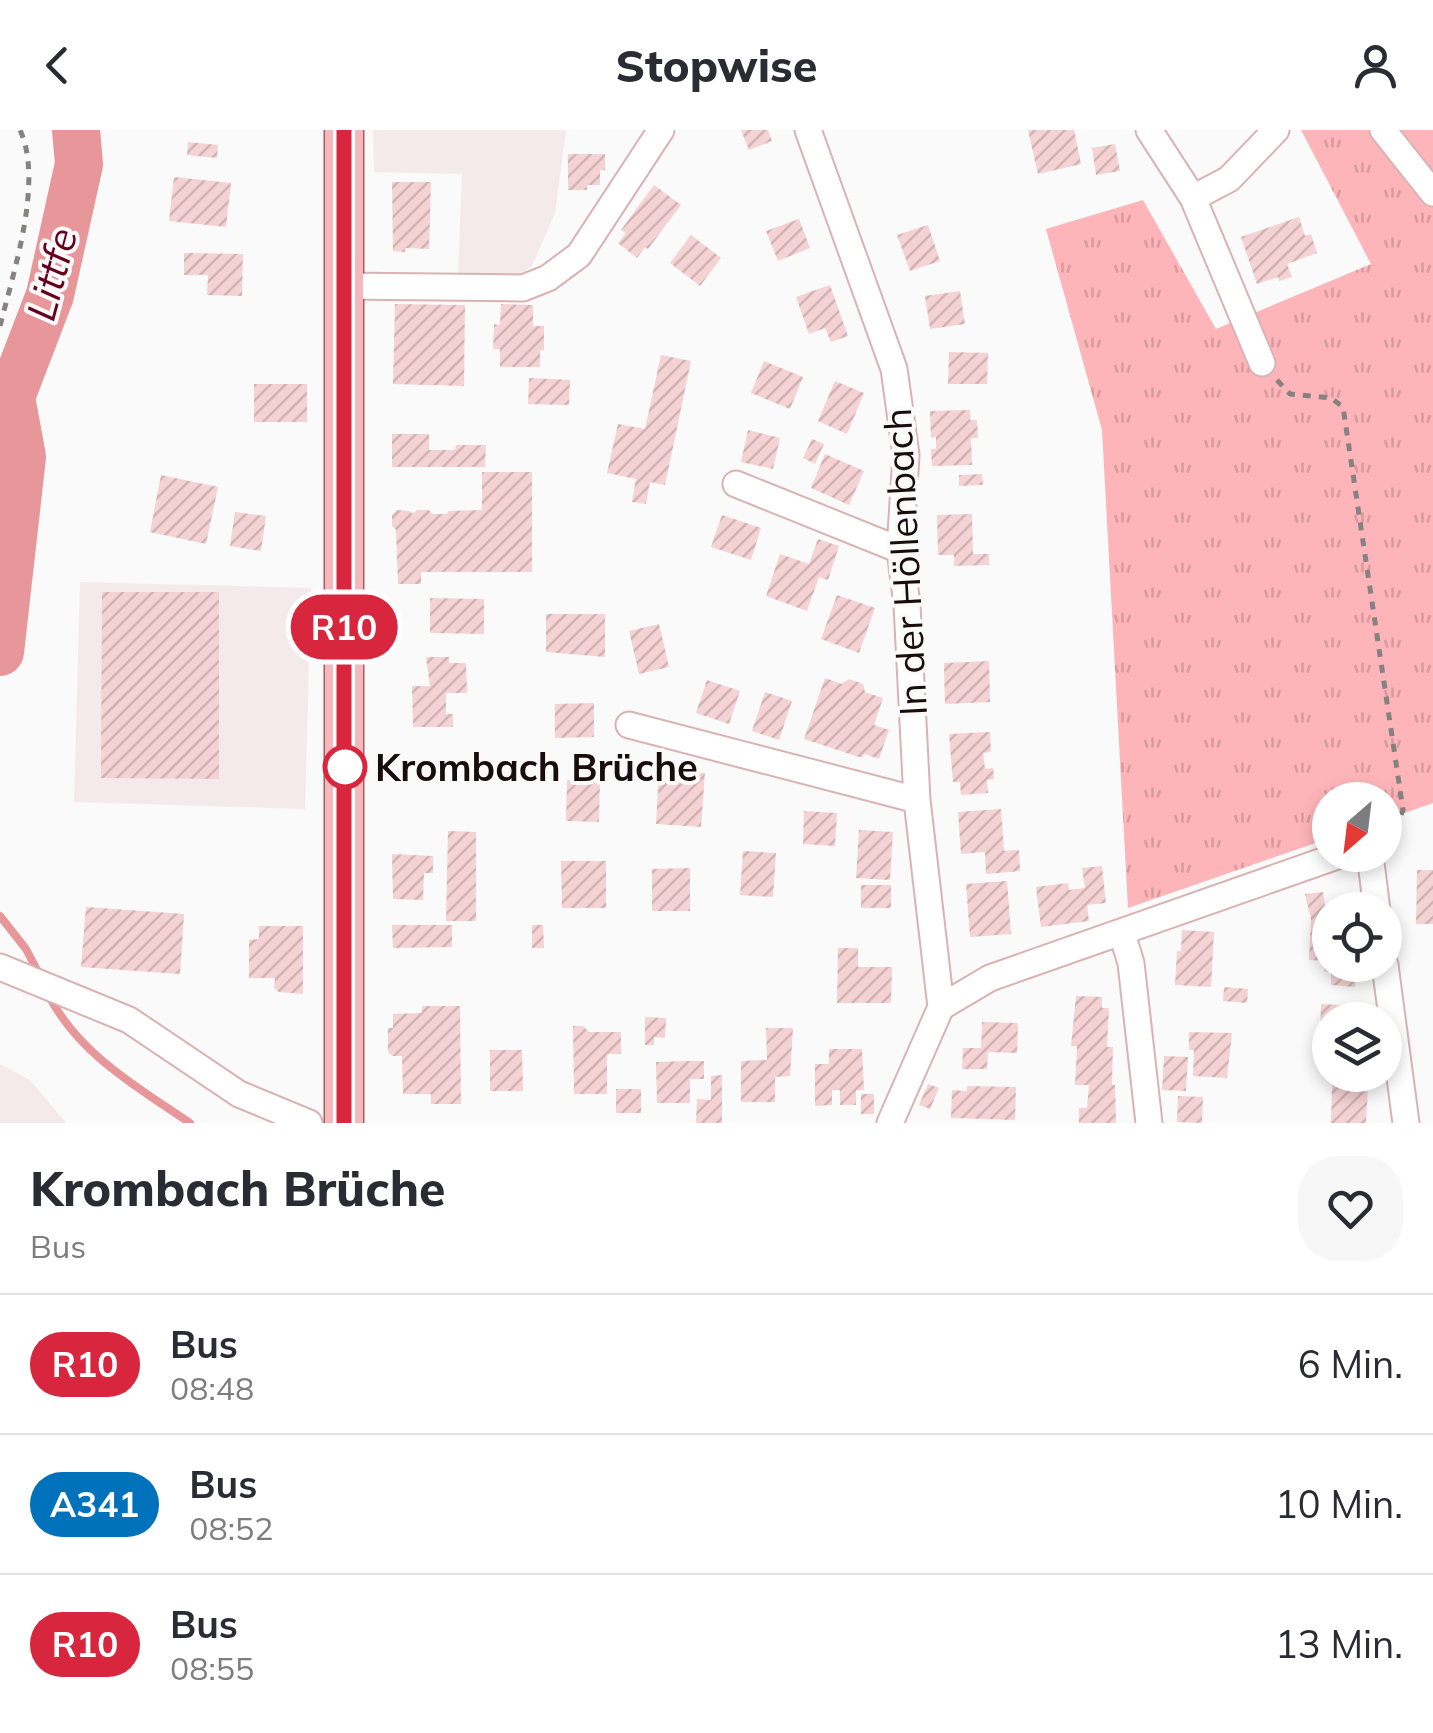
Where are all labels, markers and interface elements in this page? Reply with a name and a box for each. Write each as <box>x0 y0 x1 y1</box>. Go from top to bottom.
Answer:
text: Stopwise <box>616 37 817 93</box>
icon: back <box>30 38 85 93</box>
icon: person <box>1348 38 1403 93</box>
water label: Littfe <box>15 222 87 326</box>
street label: In der Höllenbach <box>873 407 937 717</box>
line badge: R10 <box>286 594 402 660</box>
text: R10 <box>311 605 377 649</box>
place label: Krombach Brüche <box>375 743 698 791</box>
marker: Krombach Brüche <box>324 746 366 788</box>
north arrow <box>1312 782 1402 872</box>
map controls <box>1312 782 1402 1092</box>
button: locate <box>1312 892 1402 982</box>
button: layers <box>1312 1002 1402 1092</box>
button: heart <box>1298 1156 1403 1261</box>
text: Krombach Brüche <box>30 1158 446 1218</box>
text: Bus <box>30 1226 86 1266</box>
text: Bus <box>170 1320 238 1368</box>
text: 6 Min. <box>1298 1340 1403 1388</box>
text: R10 <box>52 1342 118 1386</box>
text: 08:48 <box>170 1368 254 1408</box>
text: Bus <box>189 1460 257 1508</box>
text: 10 Min. <box>1275 1480 1403 1528</box>
text: A341 <box>50 1482 139 1526</box>
text: 08:52 <box>189 1508 273 1548</box>
text: Bus <box>170 1600 238 1648</box>
text: 13 Min. <box>1275 1620 1403 1668</box>
text: R10 <box>52 1622 118 1666</box>
text: 08:55 <box>170 1648 254 1688</box>

